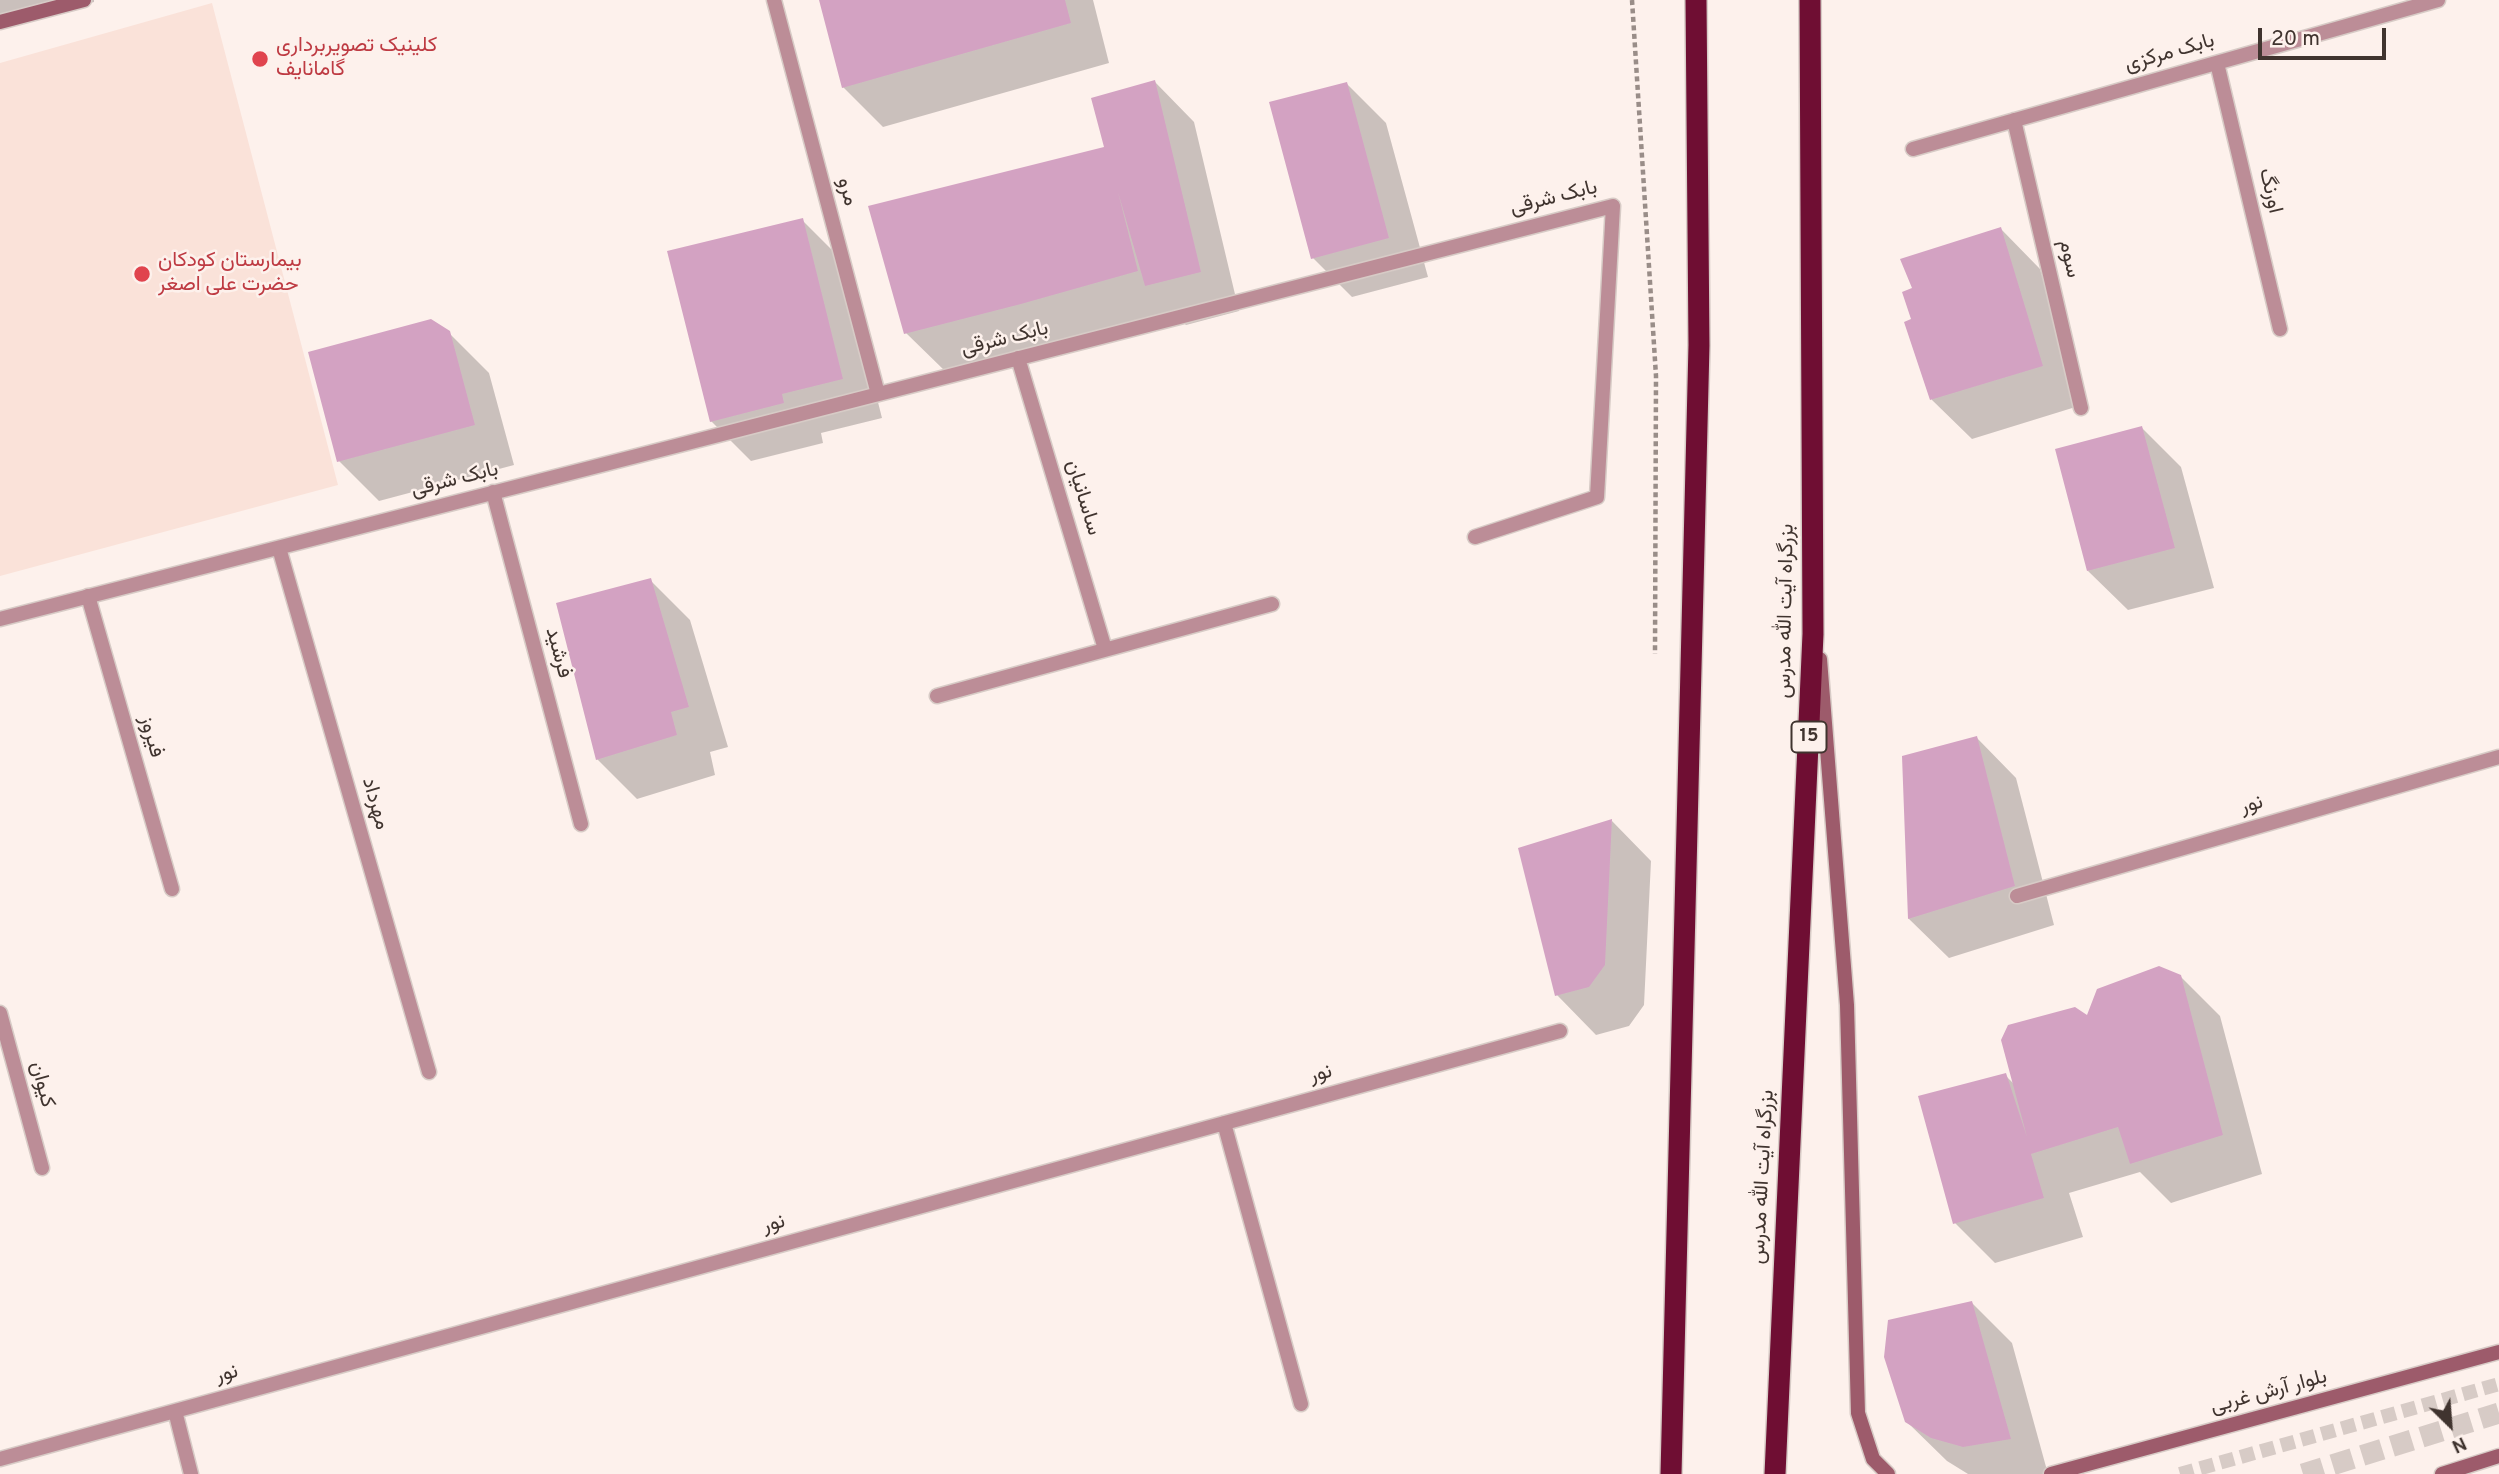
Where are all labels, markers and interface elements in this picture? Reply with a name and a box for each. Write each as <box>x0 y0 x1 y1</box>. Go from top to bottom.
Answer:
scale bar <box>2261 14 2389 58</box>
text: 20 m <box>2271 26 2320 53</box>
street label: بابک مرکزی <box>2122 29 2218 79</box>
place label: کلینیک تصویربرداری گامانایف <box>276 34 437 84</box>
marker: کلینیک تصویربرداری گامانایف <box>250 49 270 69</box>
street label: اورنگ <box>2252 166 2286 216</box>
street label: مرو <box>830 175 862 209</box>
street label: بابک شرقی <box>1508 176 1600 222</box>
street label: سوم <box>2051 237 2085 281</box>
place label: بیمارستان کودکان حضرت علی اصغر <box>158 249 302 299</box>
marker: بیمارستان کودکان حضرت علی اصغر <box>132 264 152 284</box>
street label: بابک شرقی <box>959 317 1051 363</box>
street label: ساسانیان <box>1059 457 1105 539</box>
street label: بابک شرقی <box>409 458 501 504</box>
street label: بزرگراه آیت الله مدرس <box>1773 523 1801 699</box>
street label: فرشید <box>538 625 576 681</box>
street label: فیروز <box>132 713 168 761</box>
road number: 15 <box>1792 722 1826 752</box>
street label: مهرداد <box>355 775 393 833</box>
street label: نور <box>2238 791 2266 821</box>
street label: کیوان <box>23 1059 59 1111</box>
street label: نور <box>1307 1060 1335 1090</box>
street label: بزرگراه آیت الله مدرس <box>1747 1089 1781 1265</box>
street label: نور <box>760 1210 788 1240</box>
street label: نور <box>213 1360 241 1390</box>
street label: بلوار آرش غربی <box>2208 1365 2330 1421</box>
north arrow <box>2415 1390 2485 1460</box>
text: N <box>2448 1430 2470 1458</box>

